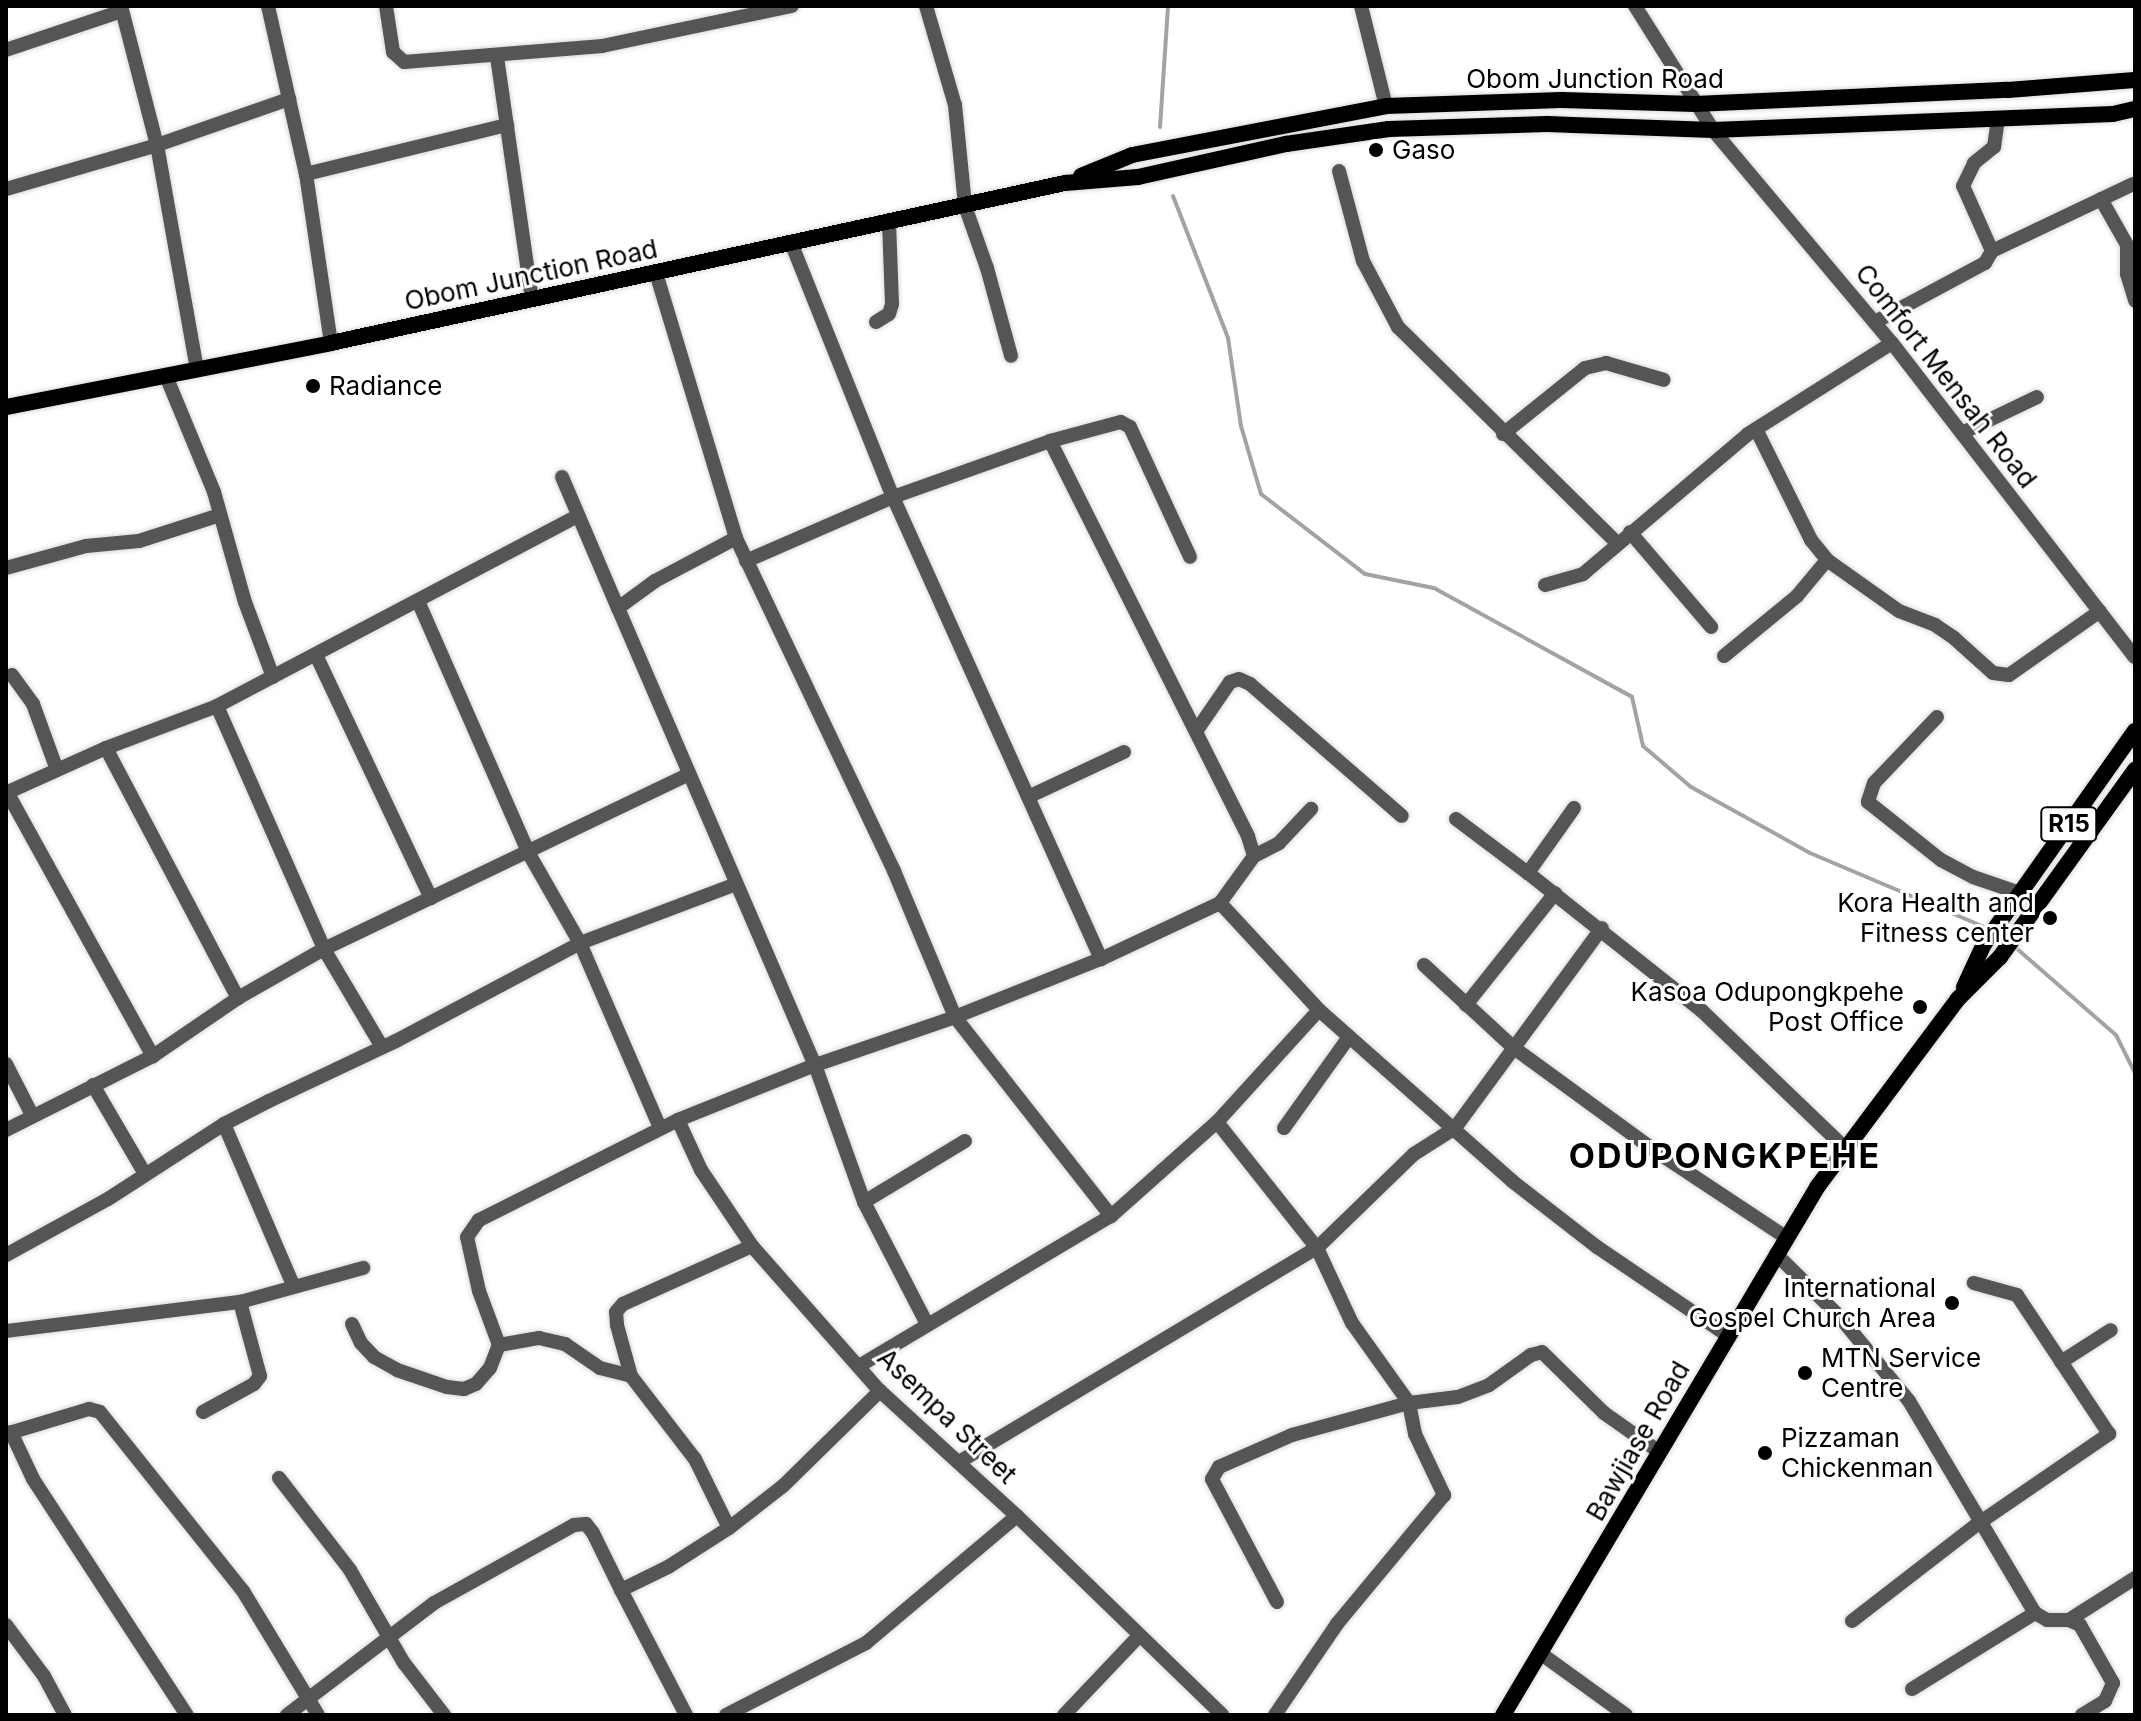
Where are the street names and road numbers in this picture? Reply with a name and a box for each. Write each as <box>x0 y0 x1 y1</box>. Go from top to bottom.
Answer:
street label: Obom Junction Road <box>1466 63 1724 95</box>
street label: Obom Junction Road <box>402 233 660 317</box>
street label: Comfort Mensah Road <box>1849 258 2043 494</box>
road number: R15 <box>2039 804 2099 844</box>
street label: Asempa Street <box>871 1342 1023 1490</box>
street label: Bawjiase Road <box>1580 1356 1696 1526</box>

